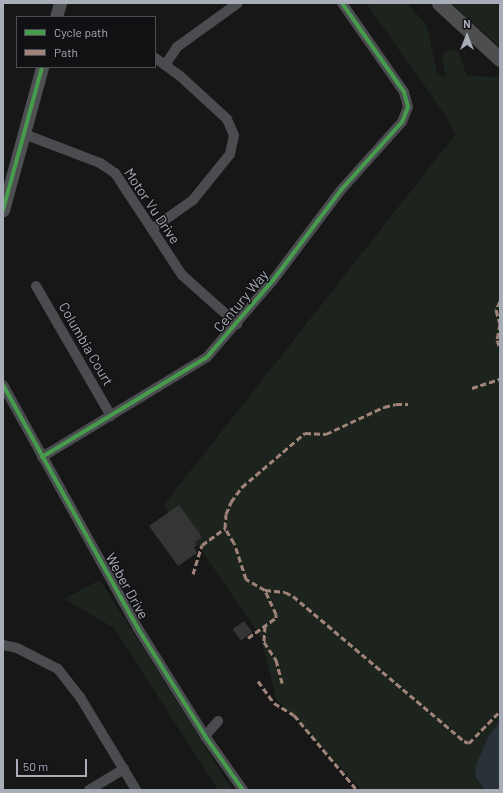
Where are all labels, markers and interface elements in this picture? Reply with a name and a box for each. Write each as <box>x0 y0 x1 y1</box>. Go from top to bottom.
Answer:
legend <box>16 16 156 68</box>
north arrow <box>447 16 487 56</box>
text: N <box>463 17 471 30</box>
text: Cycle path <box>54 25 108 39</box>
text: Path <box>54 45 78 59</box>
street label: Motor Vu Drive <box>121 165 183 247</box>
street label: Century Way <box>210 266 272 336</box>
street label: Columbia Court <box>55 299 117 389</box>
street label: Weber Drive <box>102 550 152 622</box>
scale bar <box>18 751 89 777</box>
text: 50 m <box>23 759 48 773</box>

